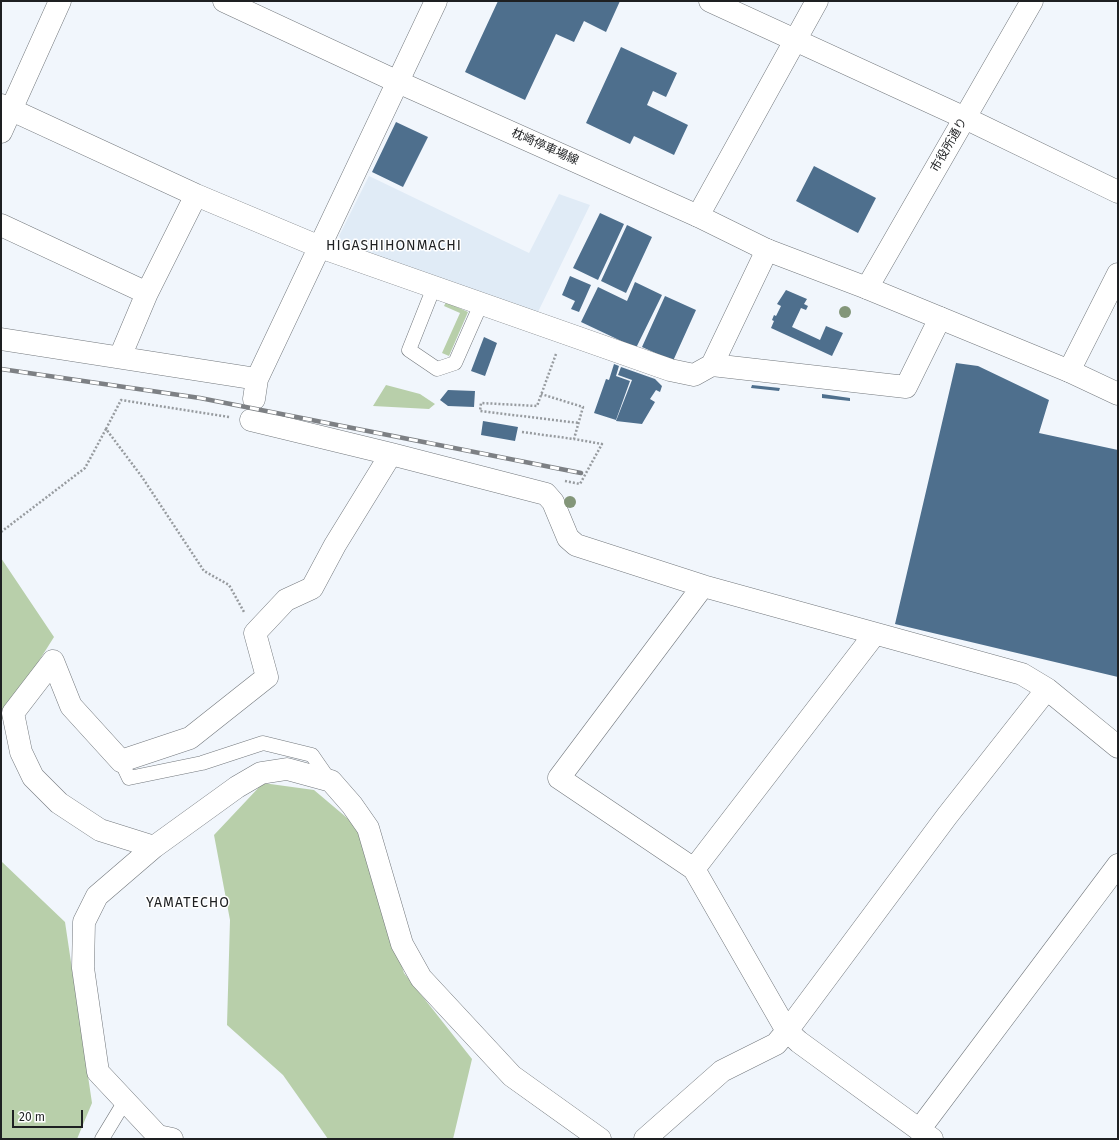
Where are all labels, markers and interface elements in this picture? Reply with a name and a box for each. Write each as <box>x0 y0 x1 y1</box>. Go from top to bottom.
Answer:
street label: 市役所通り <box>928 115 970 175</box>
street label: 枕崎停車場線 <box>509 126 581 168</box>
district label: HIGASHIHONMACHI <box>326 238 462 254</box>
district label: YAMATECHO <box>146 895 230 911</box>
scale bar <box>14 1102 85 1128</box>
text: 20 m <box>19 1110 45 1124</box>

